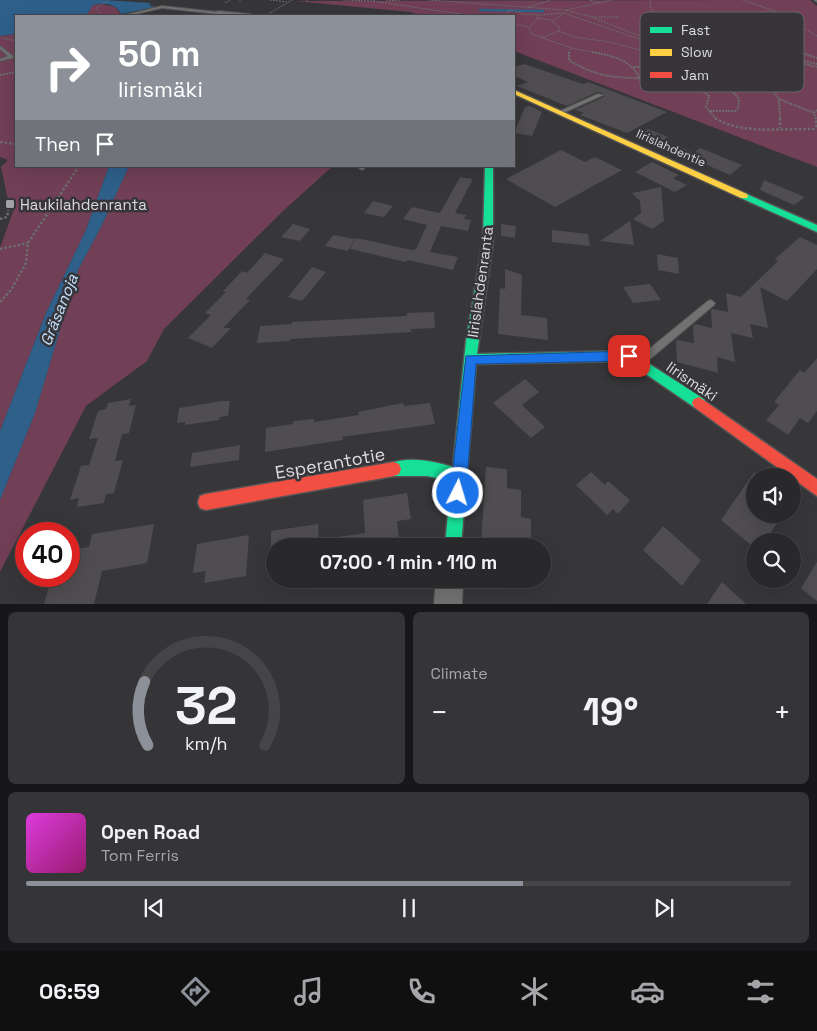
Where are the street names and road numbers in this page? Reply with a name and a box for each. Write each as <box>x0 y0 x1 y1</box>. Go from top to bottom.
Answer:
street label: Iirislahdentie <box>634 126 708 170</box>
street label: Iirislahdenranta <box>463 225 497 339</box>
street label: Iirismäki <box>663 357 721 405</box>
street label: Esperantotie <box>273 442 387 484</box>

